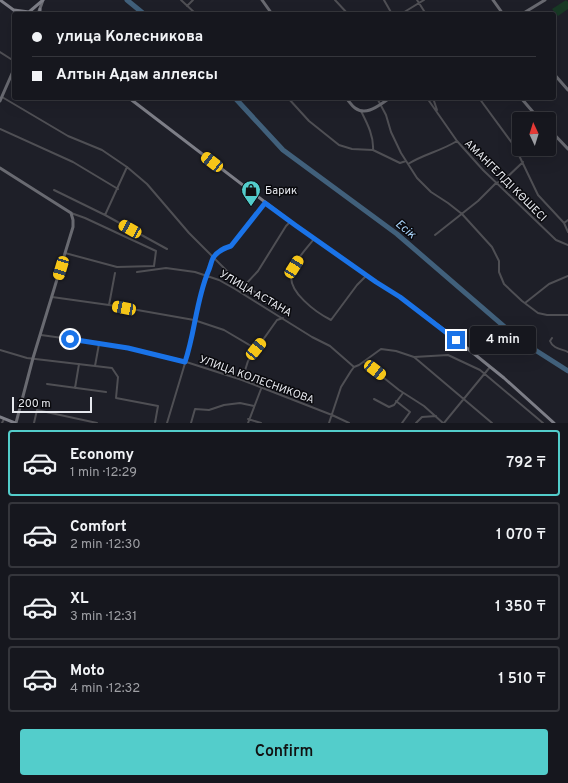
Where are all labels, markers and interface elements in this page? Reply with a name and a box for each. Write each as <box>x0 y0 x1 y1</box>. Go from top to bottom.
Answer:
text: улица Колесникова <box>56 28 203 47</box>
text: Алтын Адам аллеясы <box>56 66 218 85</box>
north arrow <box>512 112 556 156</box>
map controls <box>512 112 556 156</box>
street label: АМАНГЕЛДІ КӨШЕСІ <box>461 137 549 225</box>
car <box>199 150 225 174</box>
shop icon: Барик <box>240 179 262 207</box>
place label: Барик <box>265 184 297 198</box>
water label: Есік <box>392 217 419 243</box>
car <box>117 218 143 240</box>
car <box>283 254 305 280</box>
car <box>52 255 70 281</box>
street label: УЛИЦА АСТАНА <box>217 267 294 320</box>
car <box>111 300 137 316</box>
callout: 4 min <box>470 326 536 354</box>
route start <box>61 330 79 348</box>
route end <box>447 331 465 349</box>
text: 4 min <box>486 332 520 348</box>
car <box>244 336 268 362</box>
street label: УЛИЦА КОЛЕСНИКОВА <box>197 353 316 407</box>
car <box>362 358 388 382</box>
scale bar <box>12 395 92 414</box>
text: 200 m <box>18 397 51 411</box>
icon: car <box>22 445 58 481</box>
text: Economy <box>70 446 134 465</box>
text: 792 ₸ <box>506 454 546 473</box>
text: 1 min · 12:29 <box>70 465 137 481</box>
icon: car <box>22 517 58 553</box>
text: Comfort <box>70 518 127 537</box>
text: 1 070 ₸ <box>496 526 546 545</box>
text: 2 min · 12:30 <box>70 537 141 553</box>
icon: car <box>22 589 58 625</box>
text: XL <box>70 590 88 609</box>
text: 1 350 ₸ <box>495 598 546 617</box>
text: 3 min · 12:31 <box>70 609 137 625</box>
icon: car <box>22 661 58 697</box>
text: Moto <box>70 662 105 681</box>
text: 1 510 ₸ <box>498 670 546 689</box>
text: 4 min · 12:32 <box>70 681 140 697</box>
button: Confirm <box>20 729 548 775</box>

